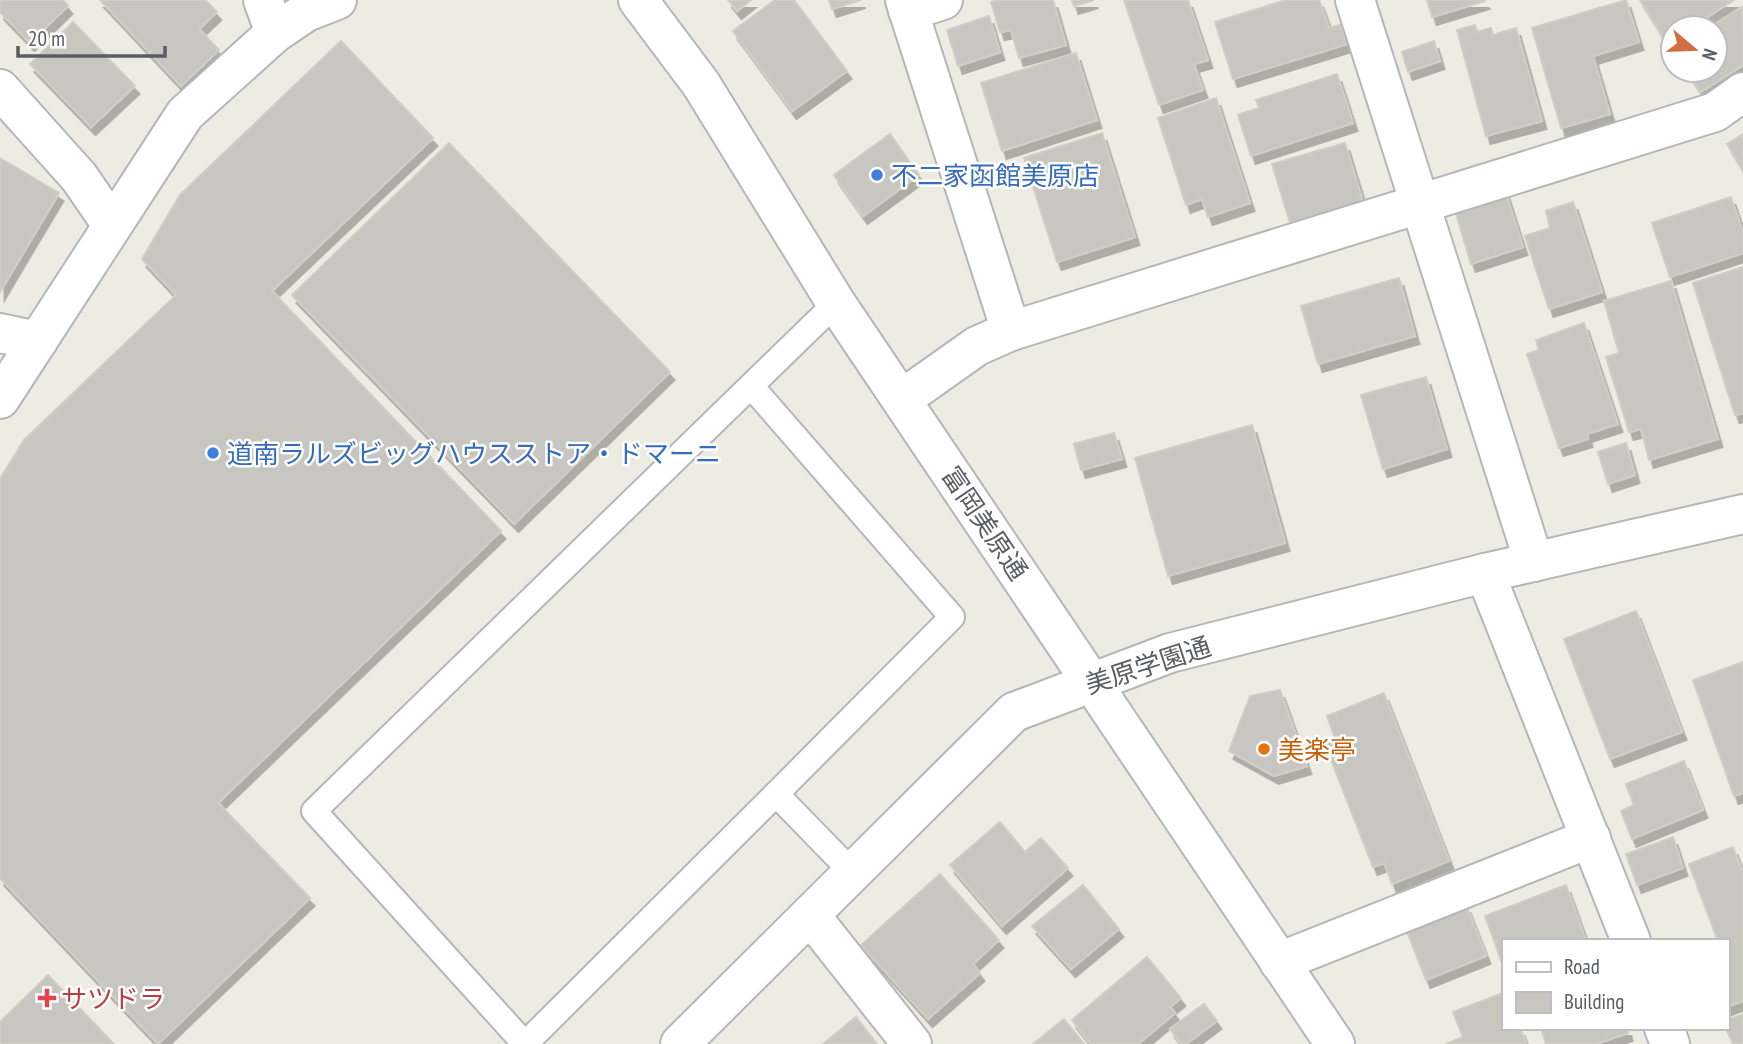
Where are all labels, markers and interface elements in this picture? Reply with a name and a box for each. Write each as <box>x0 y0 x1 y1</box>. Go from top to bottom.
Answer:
scale bar <box>18 14 164 58</box>
north arrow <box>1659 14 1729 84</box>
text: 20 m <box>28 25 65 52</box>
text: N <box>1697 46 1723 63</box>
place label: 不二家函館美原店 <box>891 159 1099 192</box>
marker: 不二家函館美原店 <box>869 167 885 183</box>
place label: 道南ラルズビッグハウスストア・ドマーニ <box>227 437 721 470</box>
marker: 道南ラルズビッグハウスストア・ドマーニ <box>205 445 221 461</box>
street label: 富岡美原通 <box>935 460 1035 586</box>
street label: 美原学園通 <box>1081 629 1215 701</box>
place label: 美楽亭 <box>1278 733 1356 766</box>
marker: 美楽亭 <box>1256 741 1272 757</box>
legend <box>1502 939 1729 1030</box>
text: Road <box>1564 953 1600 980</box>
place label: サツドラ <box>61 982 165 1015</box>
text: Building <box>1564 988 1624 1015</box>
marker: サツドラ <box>39 990 55 1006</box>

